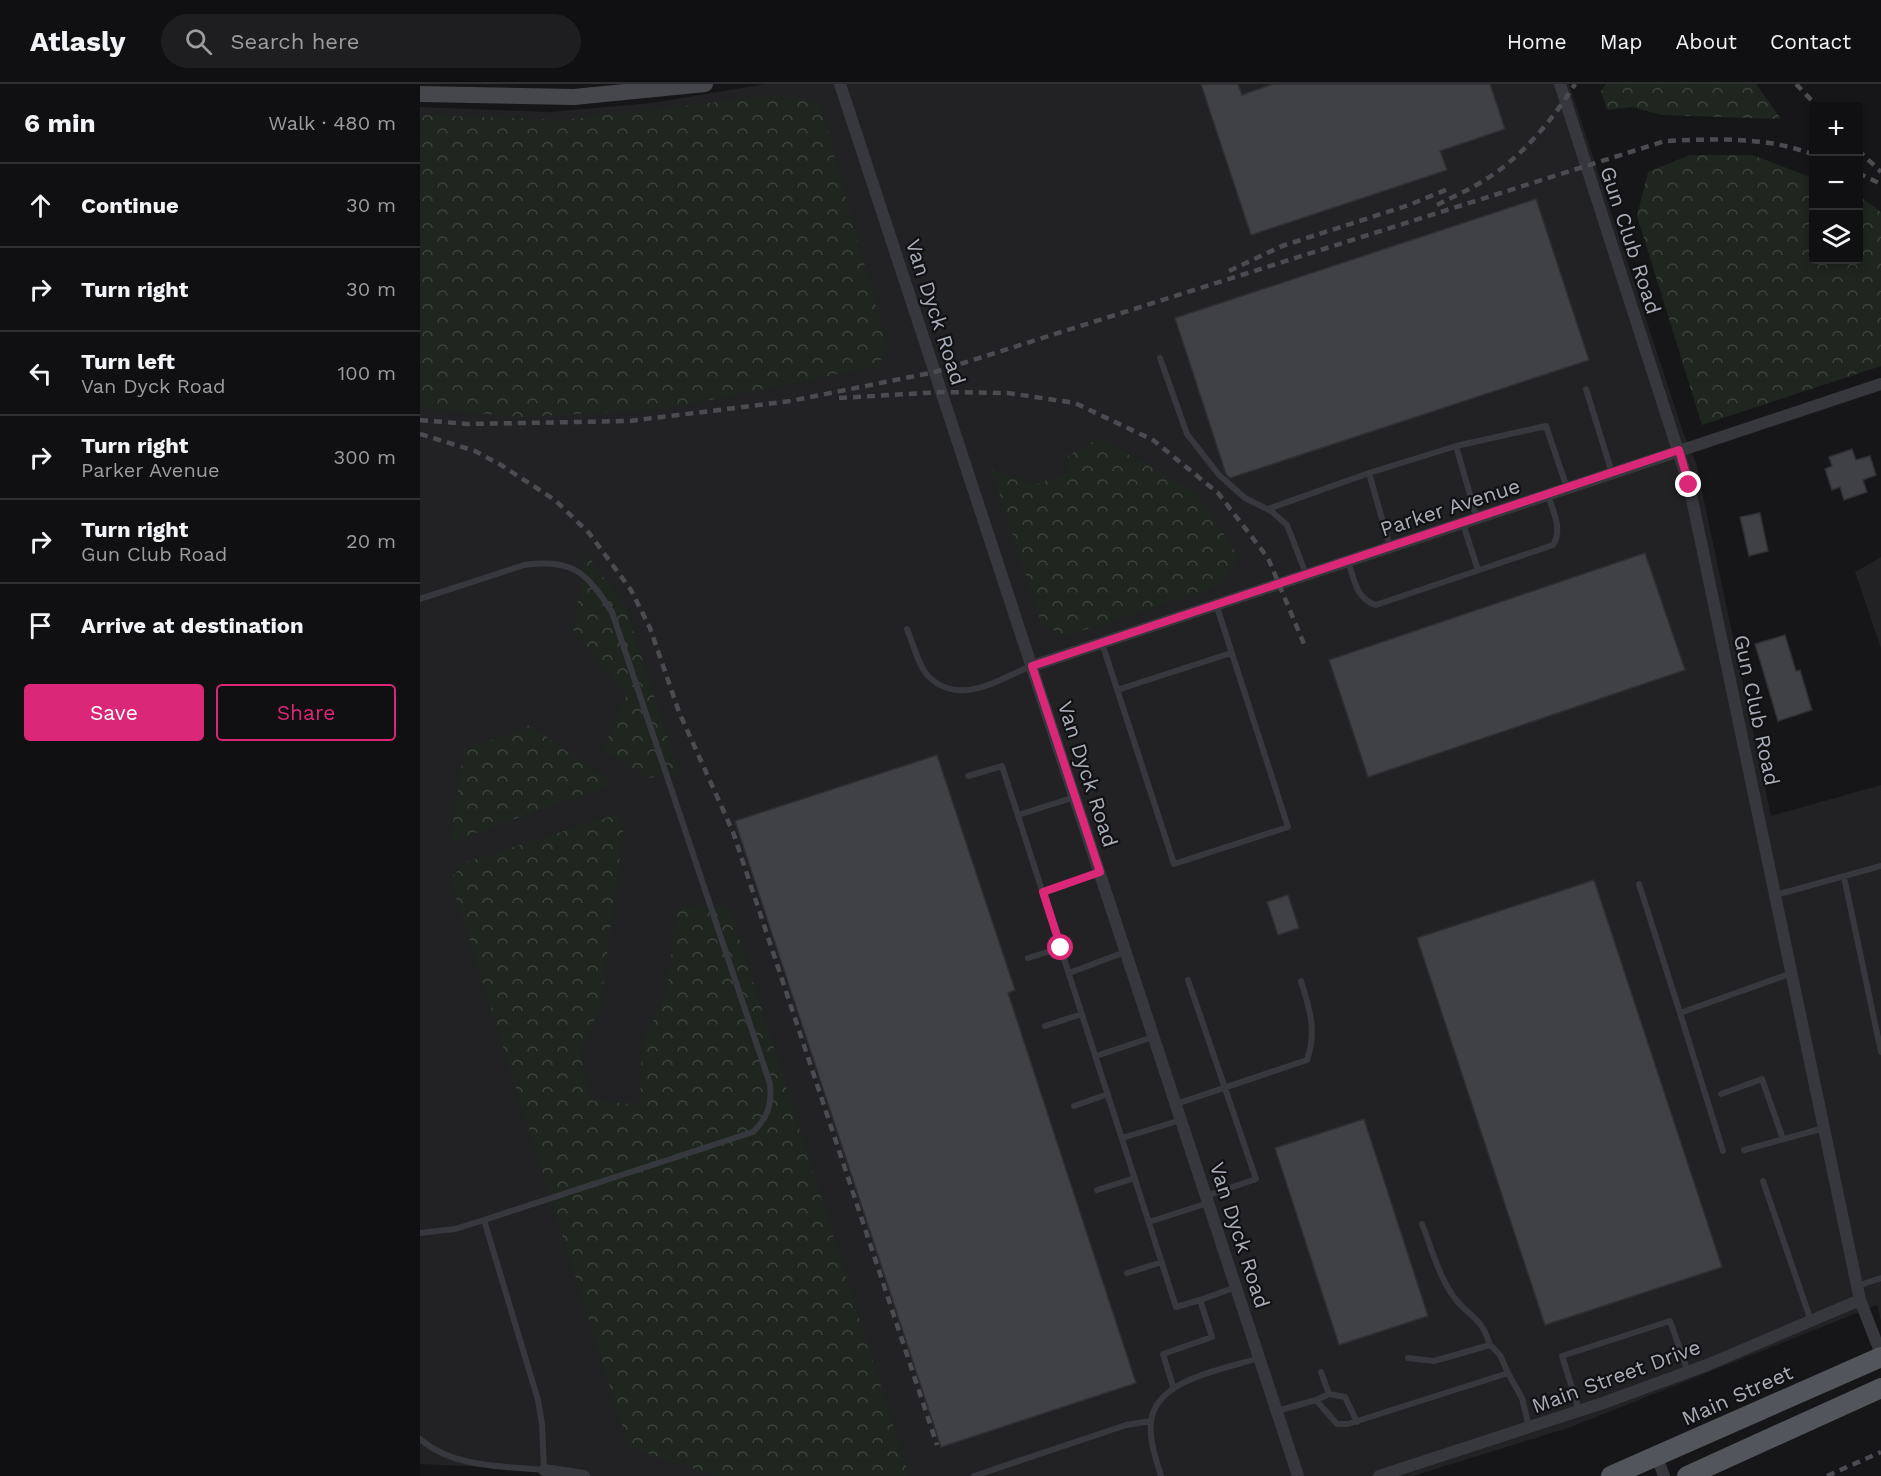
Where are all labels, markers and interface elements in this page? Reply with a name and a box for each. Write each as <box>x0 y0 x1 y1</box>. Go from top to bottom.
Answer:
search box <box>161 14 581 68</box>
text: Atlasly <box>30 25 125 58</box>
icon: search <box>182 25 215 58</box>
text: Search here <box>230 29 359 54</box>
text: Home <box>1507 29 1567 54</box>
text: Map <box>1600 29 1643 54</box>
text: About <box>1676 29 1737 54</box>
text: Contact <box>1770 29 1851 54</box>
map controls <box>1809 102 1863 264</box>
button: + <box>1809 102 1863 156</box>
text: 6 min <box>24 108 96 138</box>
text: Walk · 480 m <box>268 111 396 135</box>
button: − <box>1809 156 1863 210</box>
street label: Gun Club Road <box>1595 163 1667 317</box>
icon: ahead <box>24 189 57 222</box>
text: Continue <box>81 193 179 218</box>
text: 30 m <box>346 193 396 217</box>
button: layers <box>1809 210 1863 264</box>
street label: Van Dyck Road <box>901 236 971 388</box>
icon: right <box>24 273 57 306</box>
text: Turn right <box>81 277 188 302</box>
text: 30 m <box>346 277 396 301</box>
text: Turn left <box>81 349 175 374</box>
icon: left <box>24 357 57 390</box>
text: 100 m <box>337 361 396 385</box>
text: Van Dyck Road <box>81 374 226 398</box>
text: Turn right <box>81 433 188 458</box>
icon: right <box>24 441 57 474</box>
text: 300 m <box>334 445 396 469</box>
text: Parker Avenue <box>81 458 220 482</box>
route end <box>1675 471 1701 497</box>
street label: Parker Avenue <box>1377 473 1523 541</box>
text: Turn right <box>81 517 188 542</box>
icon: right <box>24 525 57 558</box>
text: 20 m <box>346 529 396 553</box>
text: Gun Club Road <box>81 542 227 566</box>
icon: arrive <box>24 609 57 642</box>
text: Arrive at destination <box>81 613 304 638</box>
street label: Gun Club Road <box>1729 632 1785 788</box>
button: Save <box>24 684 204 741</box>
button: Share <box>216 684 396 741</box>
street label: Van Dyck Road <box>1053 698 1123 850</box>
route start <box>1047 934 1073 960</box>
street label: Van Dyck Road <box>1205 1159 1275 1311</box>
street label: Main Street Drive <box>1528 1334 1704 1418</box>
street label: Main Street <box>1678 1359 1796 1431</box>

